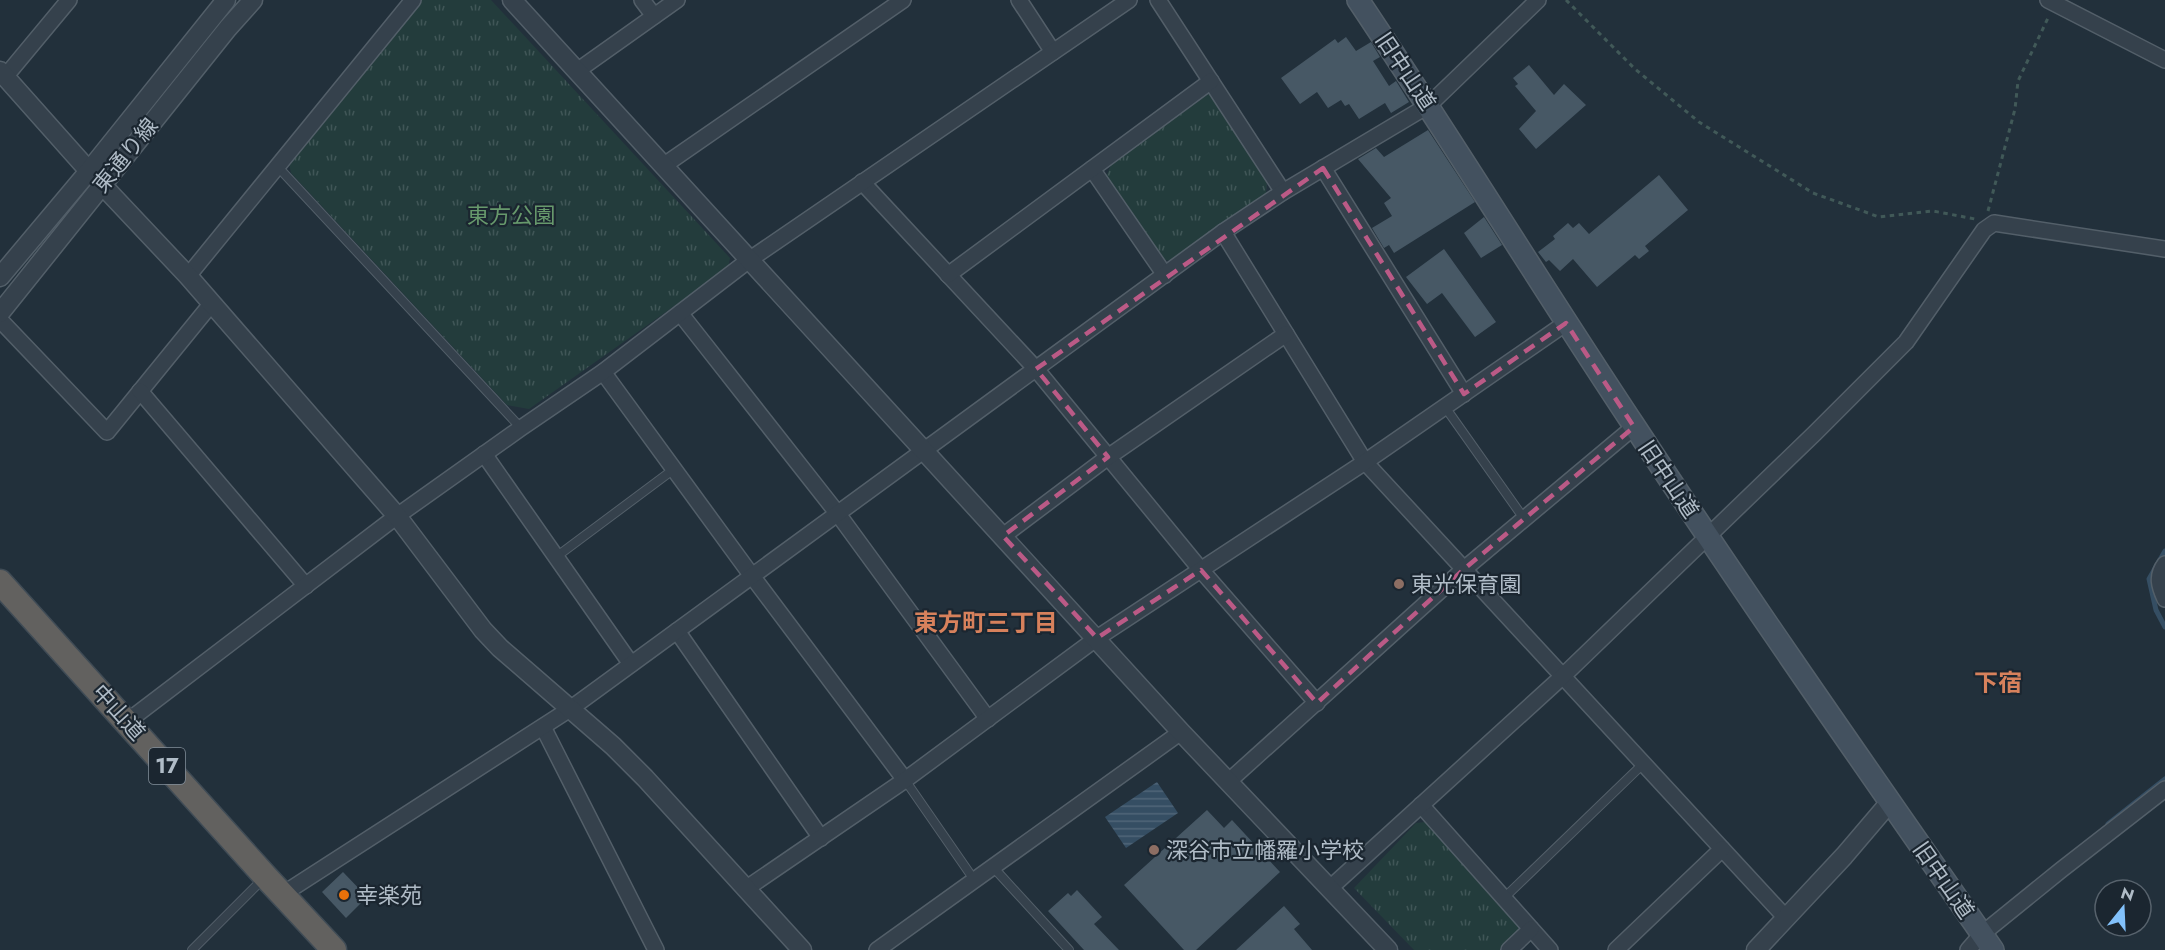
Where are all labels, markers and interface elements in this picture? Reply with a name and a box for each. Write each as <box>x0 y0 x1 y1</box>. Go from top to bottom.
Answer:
street label: 旧中山道 <box>1368 26 1444 116</box>
street label: 東通り線 <box>85 111 165 199</box>
park label: 東方公園 <box>467 199 555 231</box>
street label: 旧中山道 <box>1631 434 1707 524</box>
place label: 東光保育園 <box>1411 568 1521 600</box>
marker: 東光保育園 <box>1392 577 1406 591</box>
district label: 東方町三丁目 <box>914 605 1058 640</box>
district label: 下宿 <box>1974 665 2022 700</box>
street label: 中山道 <box>85 677 153 747</box>
road number: 17 <box>149 748 185 784</box>
place label: 深谷市立幡羅小学校 <box>1166 834 1364 866</box>
street label: 旧中山道 <box>1906 835 1982 925</box>
marker: 深谷市立幡羅小学校 <box>1147 843 1161 857</box>
north arrow <box>2093 878 2153 938</box>
place label: 幸楽苑 <box>356 879 422 911</box>
text: N <box>2118 881 2137 907</box>
marker: 幸楽苑 <box>337 888 351 902</box>

